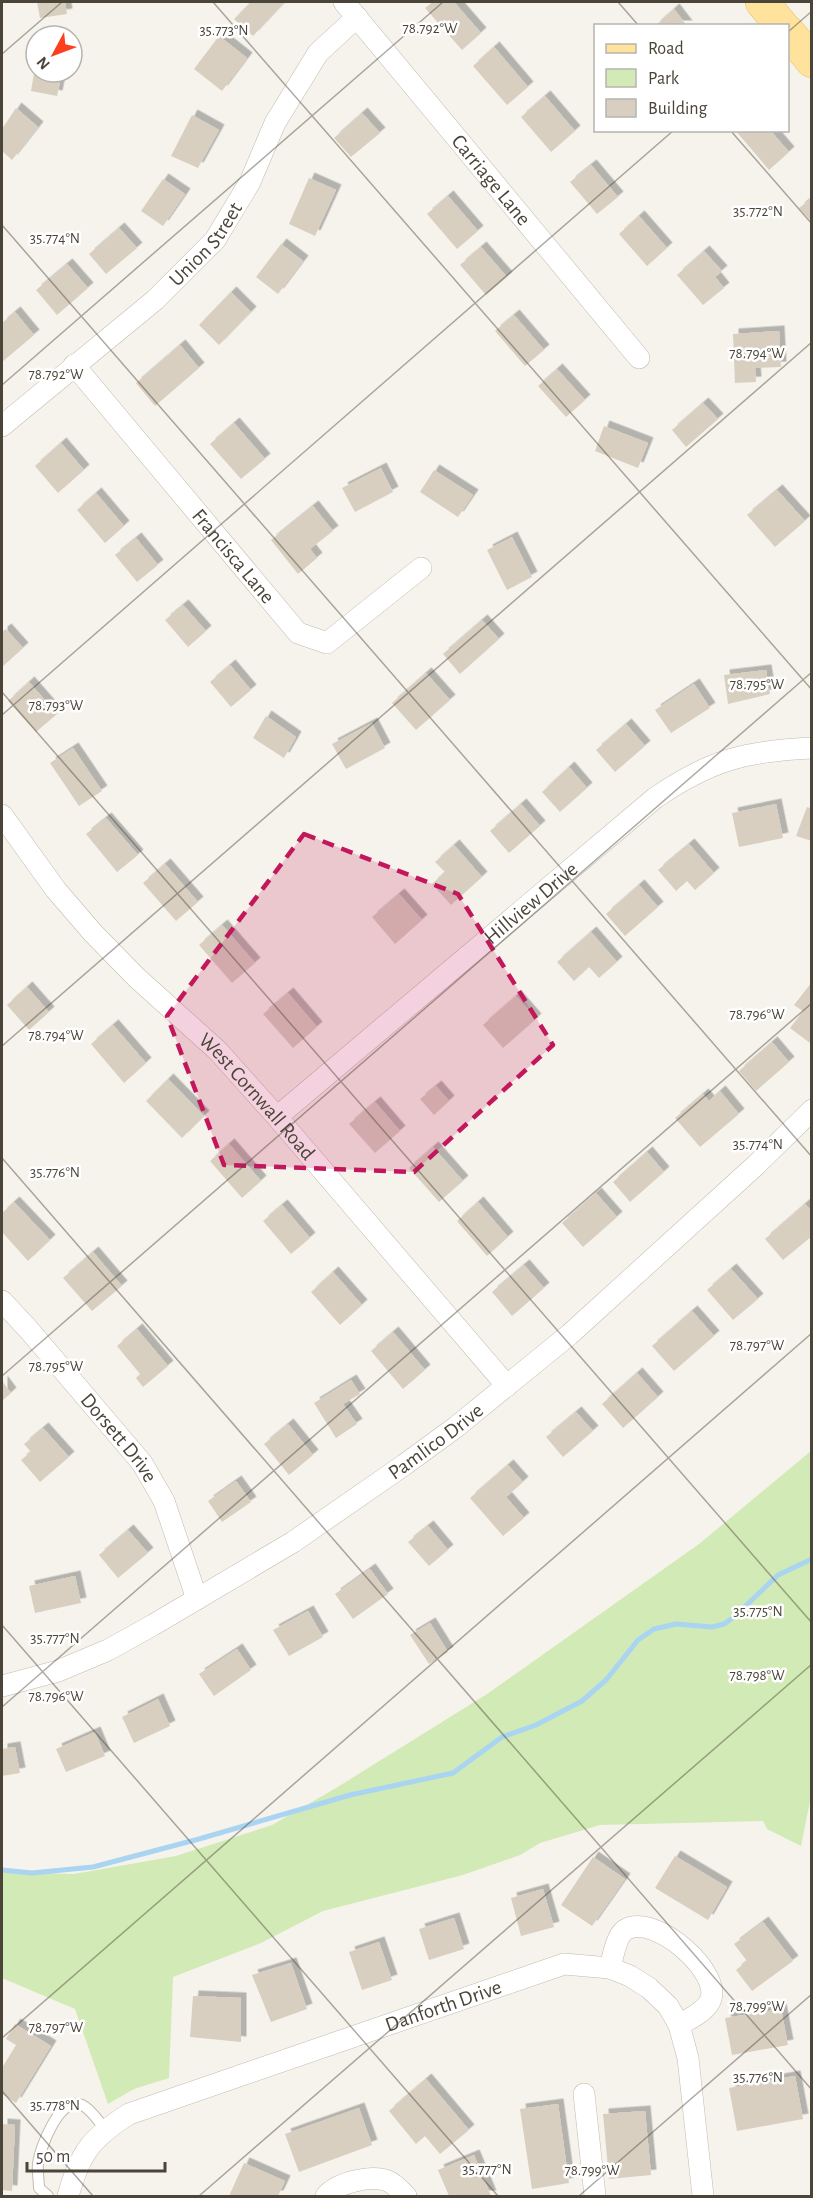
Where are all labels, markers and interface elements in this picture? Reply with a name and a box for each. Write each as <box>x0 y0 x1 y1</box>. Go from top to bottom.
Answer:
text: 78.792°W <box>403 21 458 36</box>
text: 35.773°N <box>199 23 249 38</box>
north arrow <box>24 24 84 84</box>
legend <box>594 24 789 132</box>
text: Road <box>648 40 684 58</box>
text: N <box>34 54 53 73</box>
text: Park <box>648 70 680 88</box>
text: Building <box>648 100 708 118</box>
street label: Carriage Lane <box>448 131 534 230</box>
street label: Union Street <box>165 198 246 290</box>
text: 35.772°N <box>733 204 783 219</box>
text: 35.774°N <box>30 231 80 246</box>
text: 78.794°W <box>729 346 785 361</box>
text: 78.792°W <box>29 367 84 382</box>
street label: Francisca Lane <box>188 505 279 608</box>
text: 78.795°W <box>730 677 785 692</box>
text: 78.793°W <box>29 698 84 713</box>
street label: Hillview Drive <box>480 858 582 948</box>
text: 78.796°W <box>729 1007 785 1022</box>
text: 78.794°W <box>28 1028 84 1043</box>
street label: West Cornwall Road <box>195 1029 319 1164</box>
text: 35.774°N <box>733 1137 783 1152</box>
text: 35.776°N <box>30 1165 80 1180</box>
text: 78.797°W <box>730 1338 785 1353</box>
text: 78.795°W <box>29 1359 84 1374</box>
street label: Dorsett Drive <box>76 1389 161 1486</box>
street label: Pamlico Drive <box>384 1399 487 1484</box>
text: 35.775°N <box>733 1604 783 1619</box>
text: 35.777°N <box>30 1631 80 1646</box>
text: 78.798°W <box>729 1668 785 1683</box>
text: 78.796°W <box>28 1689 84 1704</box>
street label: Danforth Drive <box>383 1976 504 2036</box>
text: 78.799°W <box>729 1999 785 2014</box>
text: 78.797°W <box>29 2020 84 2035</box>
text: 35.776°N <box>733 2070 783 2085</box>
text: 35.778°N <box>30 2098 80 2113</box>
scale bar <box>27 2135 165 2173</box>
text: 50 m <box>36 2148 70 2166</box>
text: 35.777°N <box>462 2162 512 2177</box>
text: 78.799°W <box>564 2163 620 2178</box>

